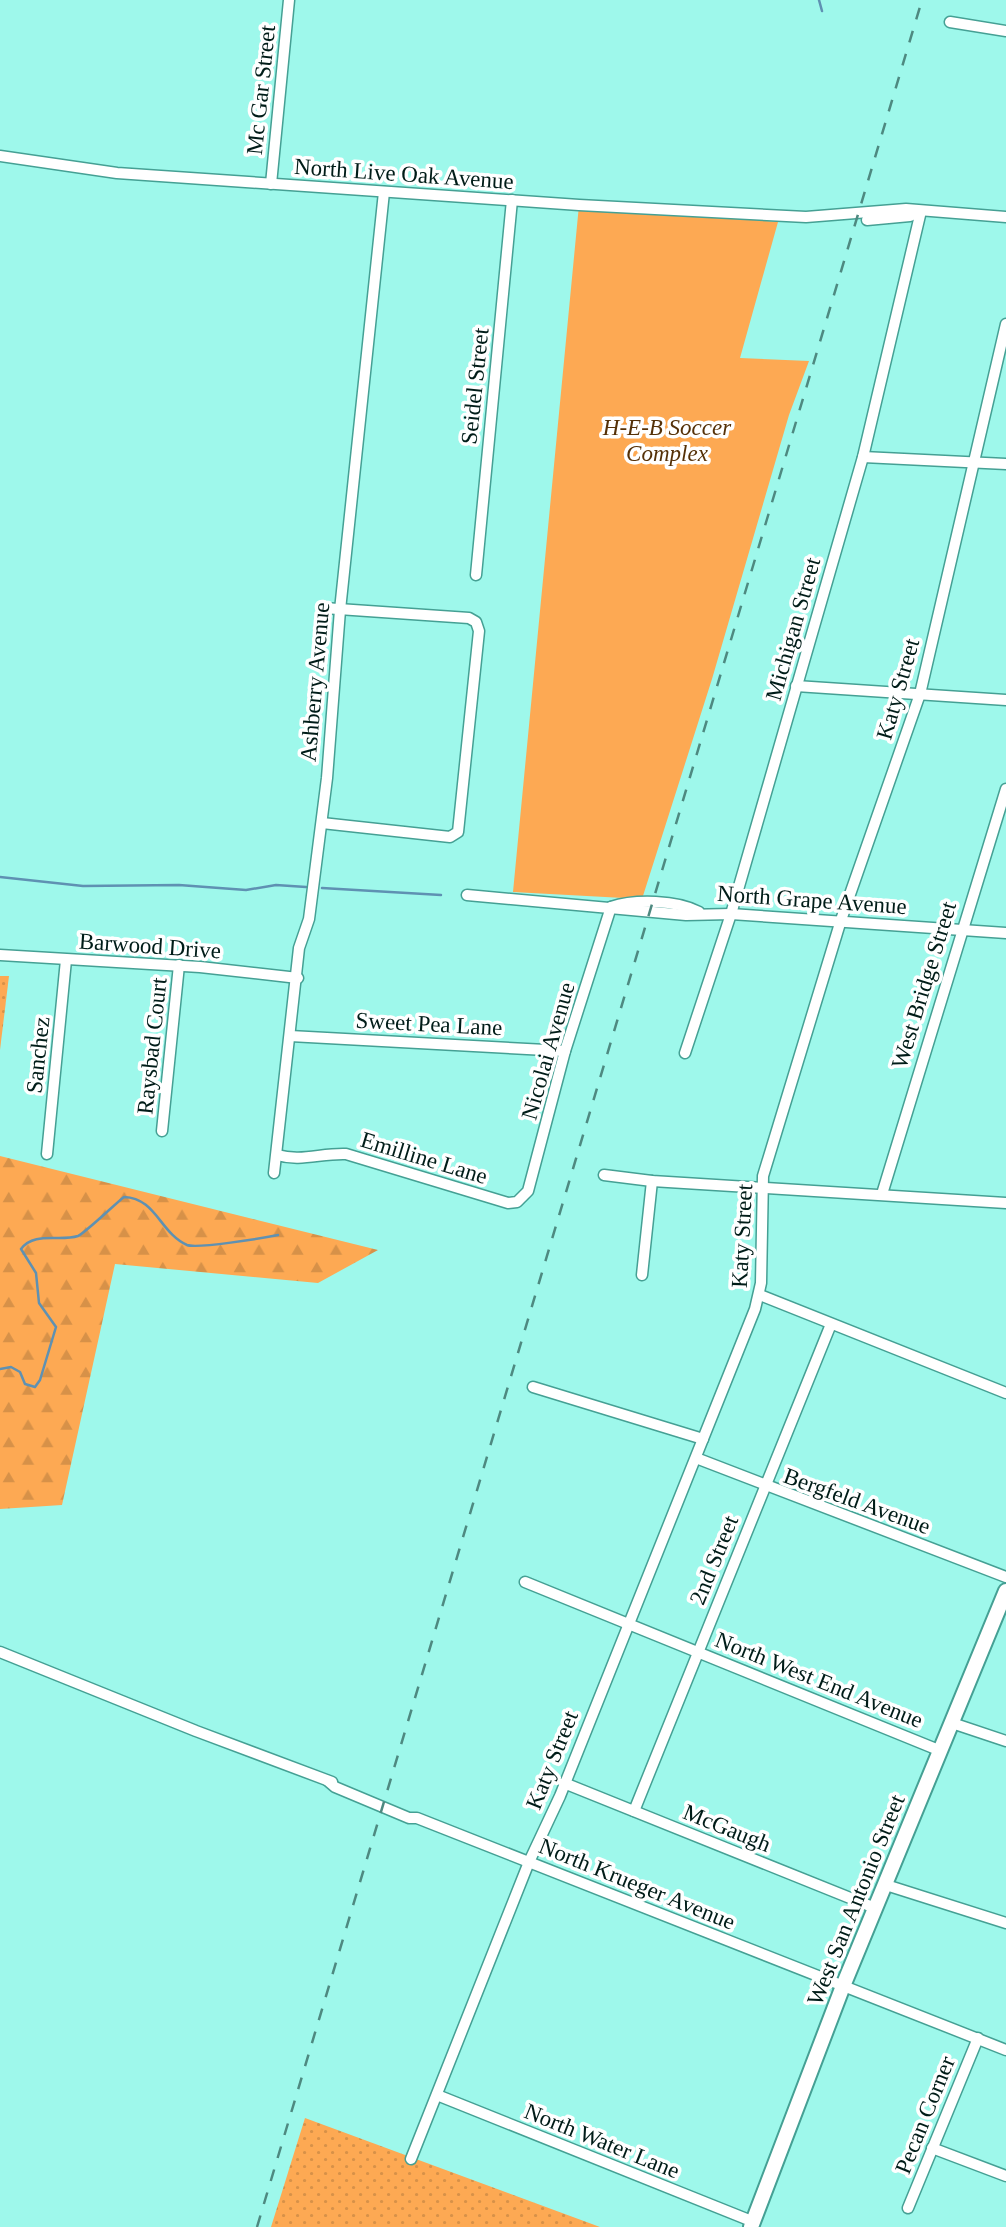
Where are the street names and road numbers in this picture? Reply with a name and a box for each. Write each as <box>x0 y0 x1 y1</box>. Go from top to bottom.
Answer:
street label: Mc Gar Street <box>242 23 280 156</box>
street label: North Live Oak Avenue <box>293 154 515 194</box>
street label: Seidel Street <box>456 326 494 445</box>
street label: Michigan Street <box>761 554 826 703</box>
street label: Ashberry Avenue <box>296 601 334 763</box>
street label: Katy Street <box>872 635 925 742</box>
street label: North Grape Avenue <box>716 881 908 919</box>
street label: West Bridge Street <box>887 898 961 1071</box>
street label: Barwood Drive <box>78 929 222 963</box>
street label: Raysbad Court <box>132 976 172 1116</box>
street label: Nicolai Avenue <box>516 979 580 1123</box>
street label: Sweet Pea Lane <box>355 1008 503 1040</box>
street label: Sanchez <box>22 1016 54 1094</box>
street label: Emilline Lane <box>358 1127 490 1189</box>
street label: Katy Street <box>727 1183 757 1289</box>
street label: Bergfeld Avenue <box>780 1463 934 1539</box>
street label: 2nd Street <box>685 1511 743 1608</box>
street label: North West End Avenue <box>712 1627 926 1733</box>
street label: Katy Street <box>521 1706 583 1813</box>
street label: West San Antonio Street <box>802 1790 910 2009</box>
street label: McGaugh <box>680 1799 775 1857</box>
street label: North Krueger Avenue <box>535 1833 739 1935</box>
street label: Pecan Corner <box>890 2052 960 2177</box>
street label: North Water Lane <box>521 2098 683 2184</box>

